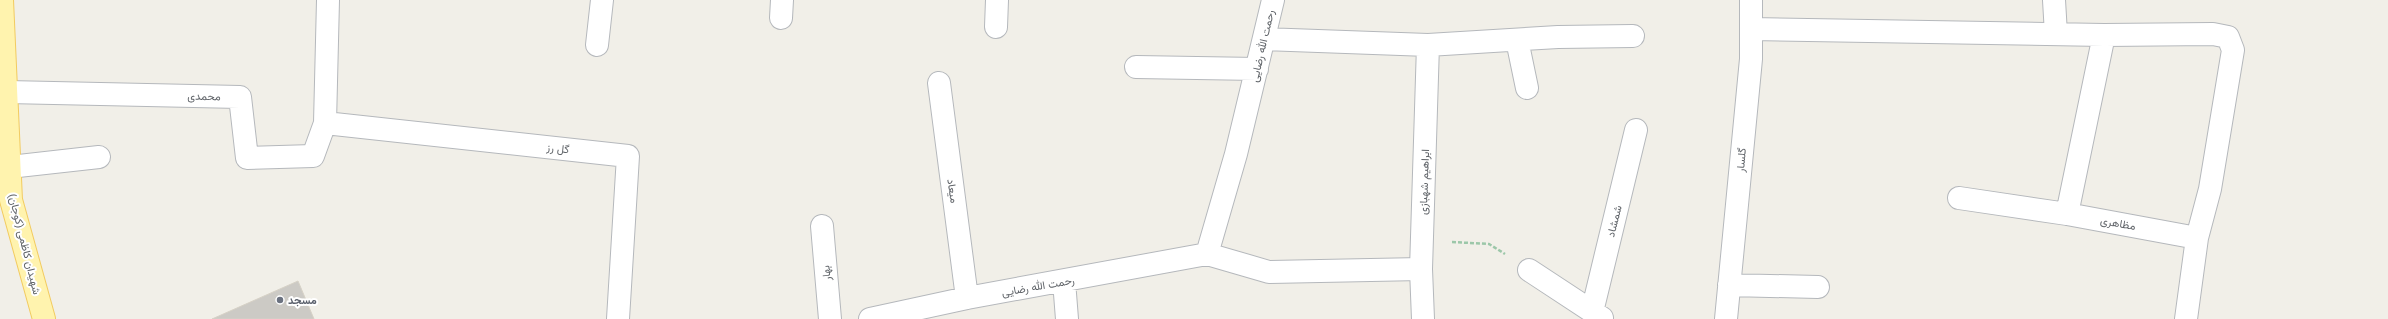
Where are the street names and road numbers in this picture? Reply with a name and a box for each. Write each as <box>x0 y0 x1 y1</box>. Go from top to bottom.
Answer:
street label: رحمت الله رضایی <box>1248 8 1277 84</box>
street label: محمدی <box>187 90 221 103</box>
street label: گل رز <box>545 141 570 156</box>
street label: گلسار <box>1734 147 1749 174</box>
street label: ابراهیم شهبازی <box>1417 149 1433 215</box>
street label: میعاد <box>944 178 961 204</box>
street label: شهیدان کاظمی (کوجان) <box>6 192 43 296</box>
street label: شمشاد <box>1604 204 1624 238</box>
street label: مظاهری <box>2099 214 2137 233</box>
street label: بهار <box>819 265 834 282</box>
street label: رحمت الله رضایی <box>1001 274 1076 299</box>

